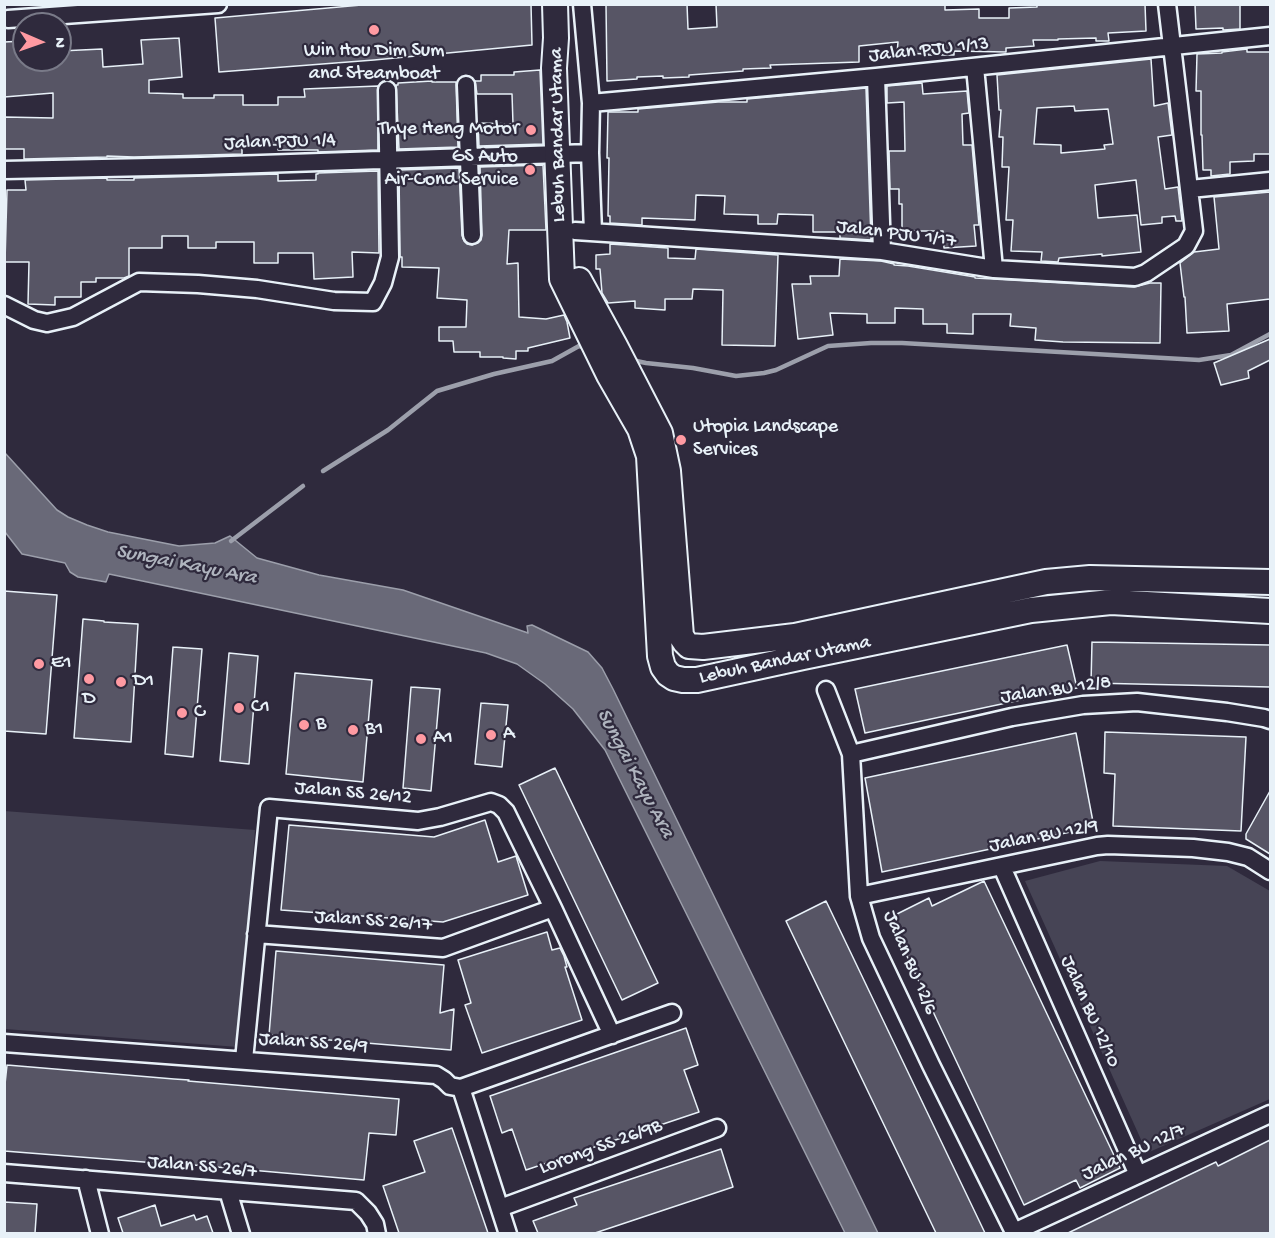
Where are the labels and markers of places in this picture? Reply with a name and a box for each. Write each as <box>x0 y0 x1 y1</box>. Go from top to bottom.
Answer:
marker: Win Hou Dim Sum and Steamboat <box>367 23 381 37</box>
place label: Win Hou Dim Sum and Steamboat <box>304 40 444 87</box>
place label: Thye Heng Motor <box>378 118 519 142</box>
marker: Thye Heng Motor <box>524 123 538 137</box>
place label: GS Auto Air-Cond Service <box>384 146 518 193</box>
marker: GS Auto Air-Cond Service <box>523 163 537 177</box>
place label: Utopia Landscape Services <box>693 416 838 463</box>
marker: Utopia Landscape Services <box>674 433 688 447</box>
place label: E1 <box>51 652 72 676</box>
marker: E1 <box>32 657 46 671</box>
place label: D1 <box>133 670 154 694</box>
marker: D <box>82 672 96 686</box>
marker: D1 <box>114 675 128 689</box>
place label: D <box>82 688 96 712</box>
place label: C1 <box>251 696 270 720</box>
place label: C <box>194 701 205 725</box>
marker: C1 <box>232 701 246 715</box>
marker: C <box>175 706 189 720</box>
place label: B <box>316 713 326 737</box>
marker: B <box>297 718 311 732</box>
place label: B1 <box>365 718 383 742</box>
marker: B1 <box>346 723 360 737</box>
place label: A <box>503 723 515 747</box>
place label: A1 <box>433 727 453 751</box>
marker: A <box>484 728 498 742</box>
marker: A1 <box>414 732 428 746</box>

